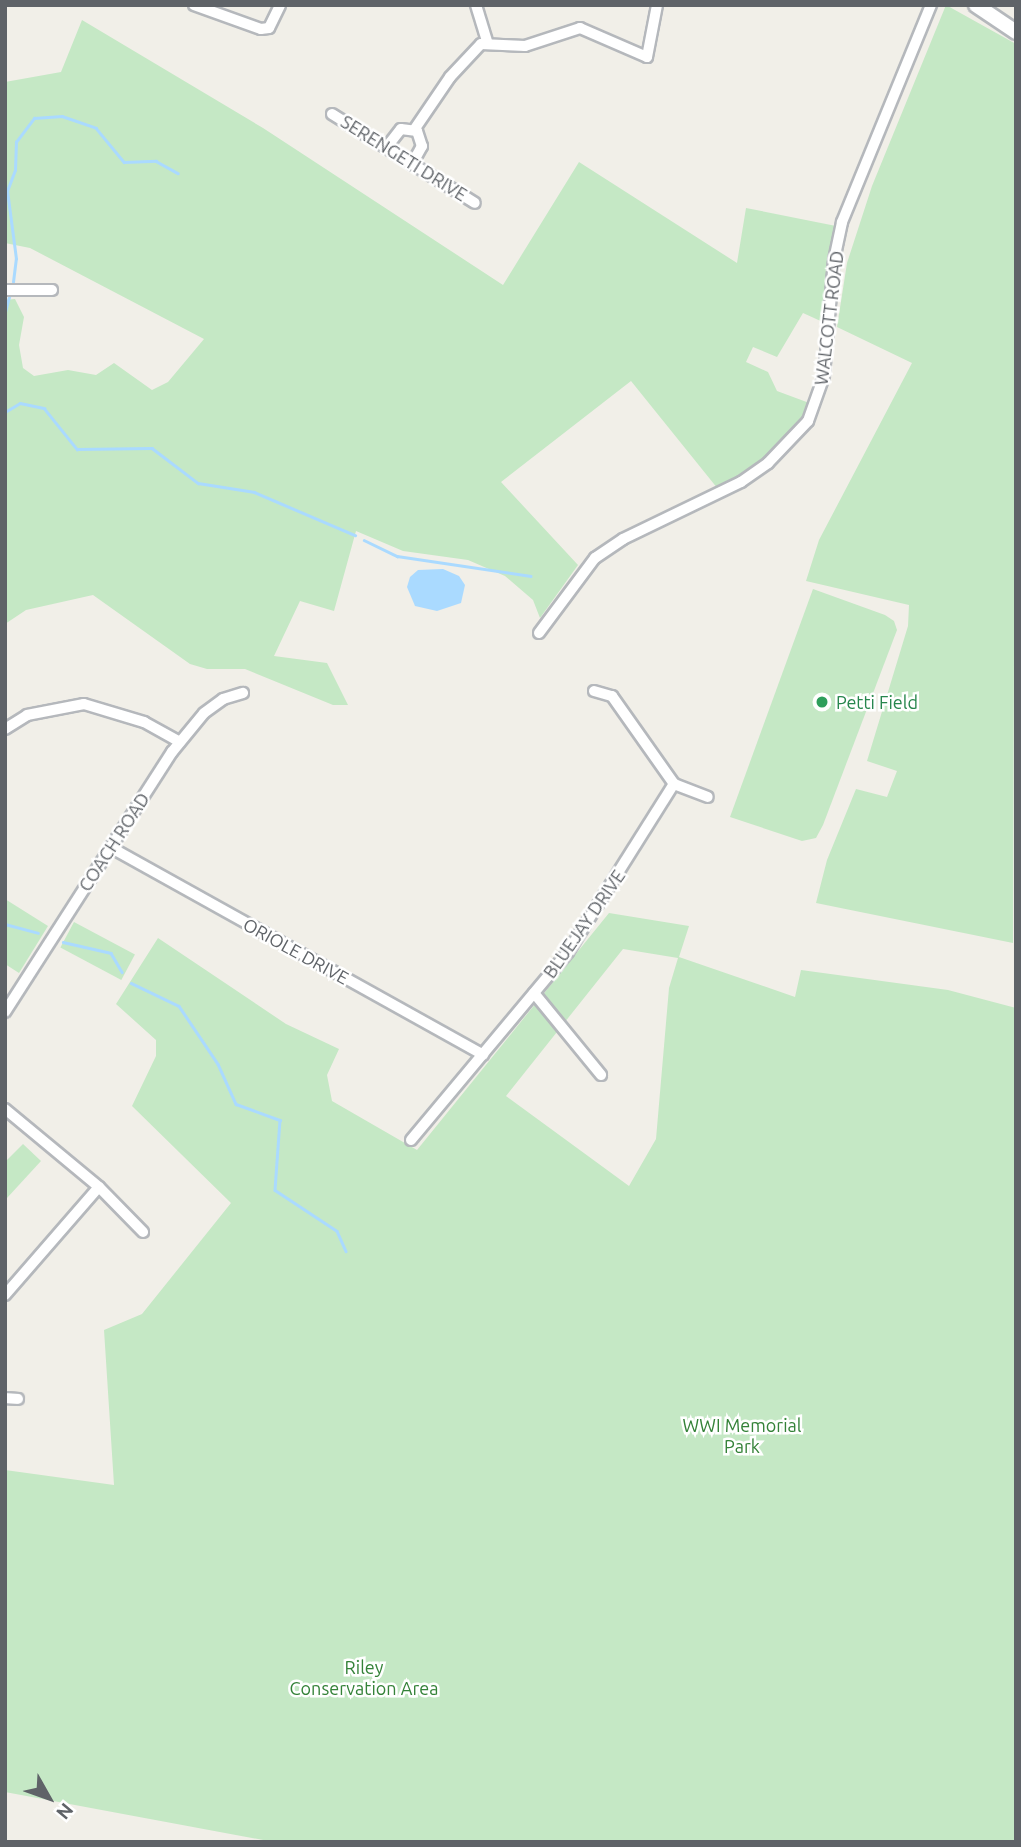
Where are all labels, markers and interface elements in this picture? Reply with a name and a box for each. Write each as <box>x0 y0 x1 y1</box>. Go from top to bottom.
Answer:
street label: SERENGETI DRIVE <box>337 111 471 205</box>
street label: WALCOTT ROAD <box>810 250 848 386</box>
place label: Petti Field <box>836 691 918 713</box>
marker: Petti Field <box>814 694 830 710</box>
street label: COACH ROAD <box>74 789 154 895</box>
street label: BLUEJAY DRIVE <box>539 866 629 982</box>
street label: ORIOLE DRIVE <box>239 913 353 989</box>
park label: WWI Memorial Park <box>682 1415 802 1458</box>
park label: Riley Conservation Area <box>290 1657 438 1700</box>
north arrow <box>14 1763 84 1833</box>
text: N <box>52 1799 78 1824</box>

